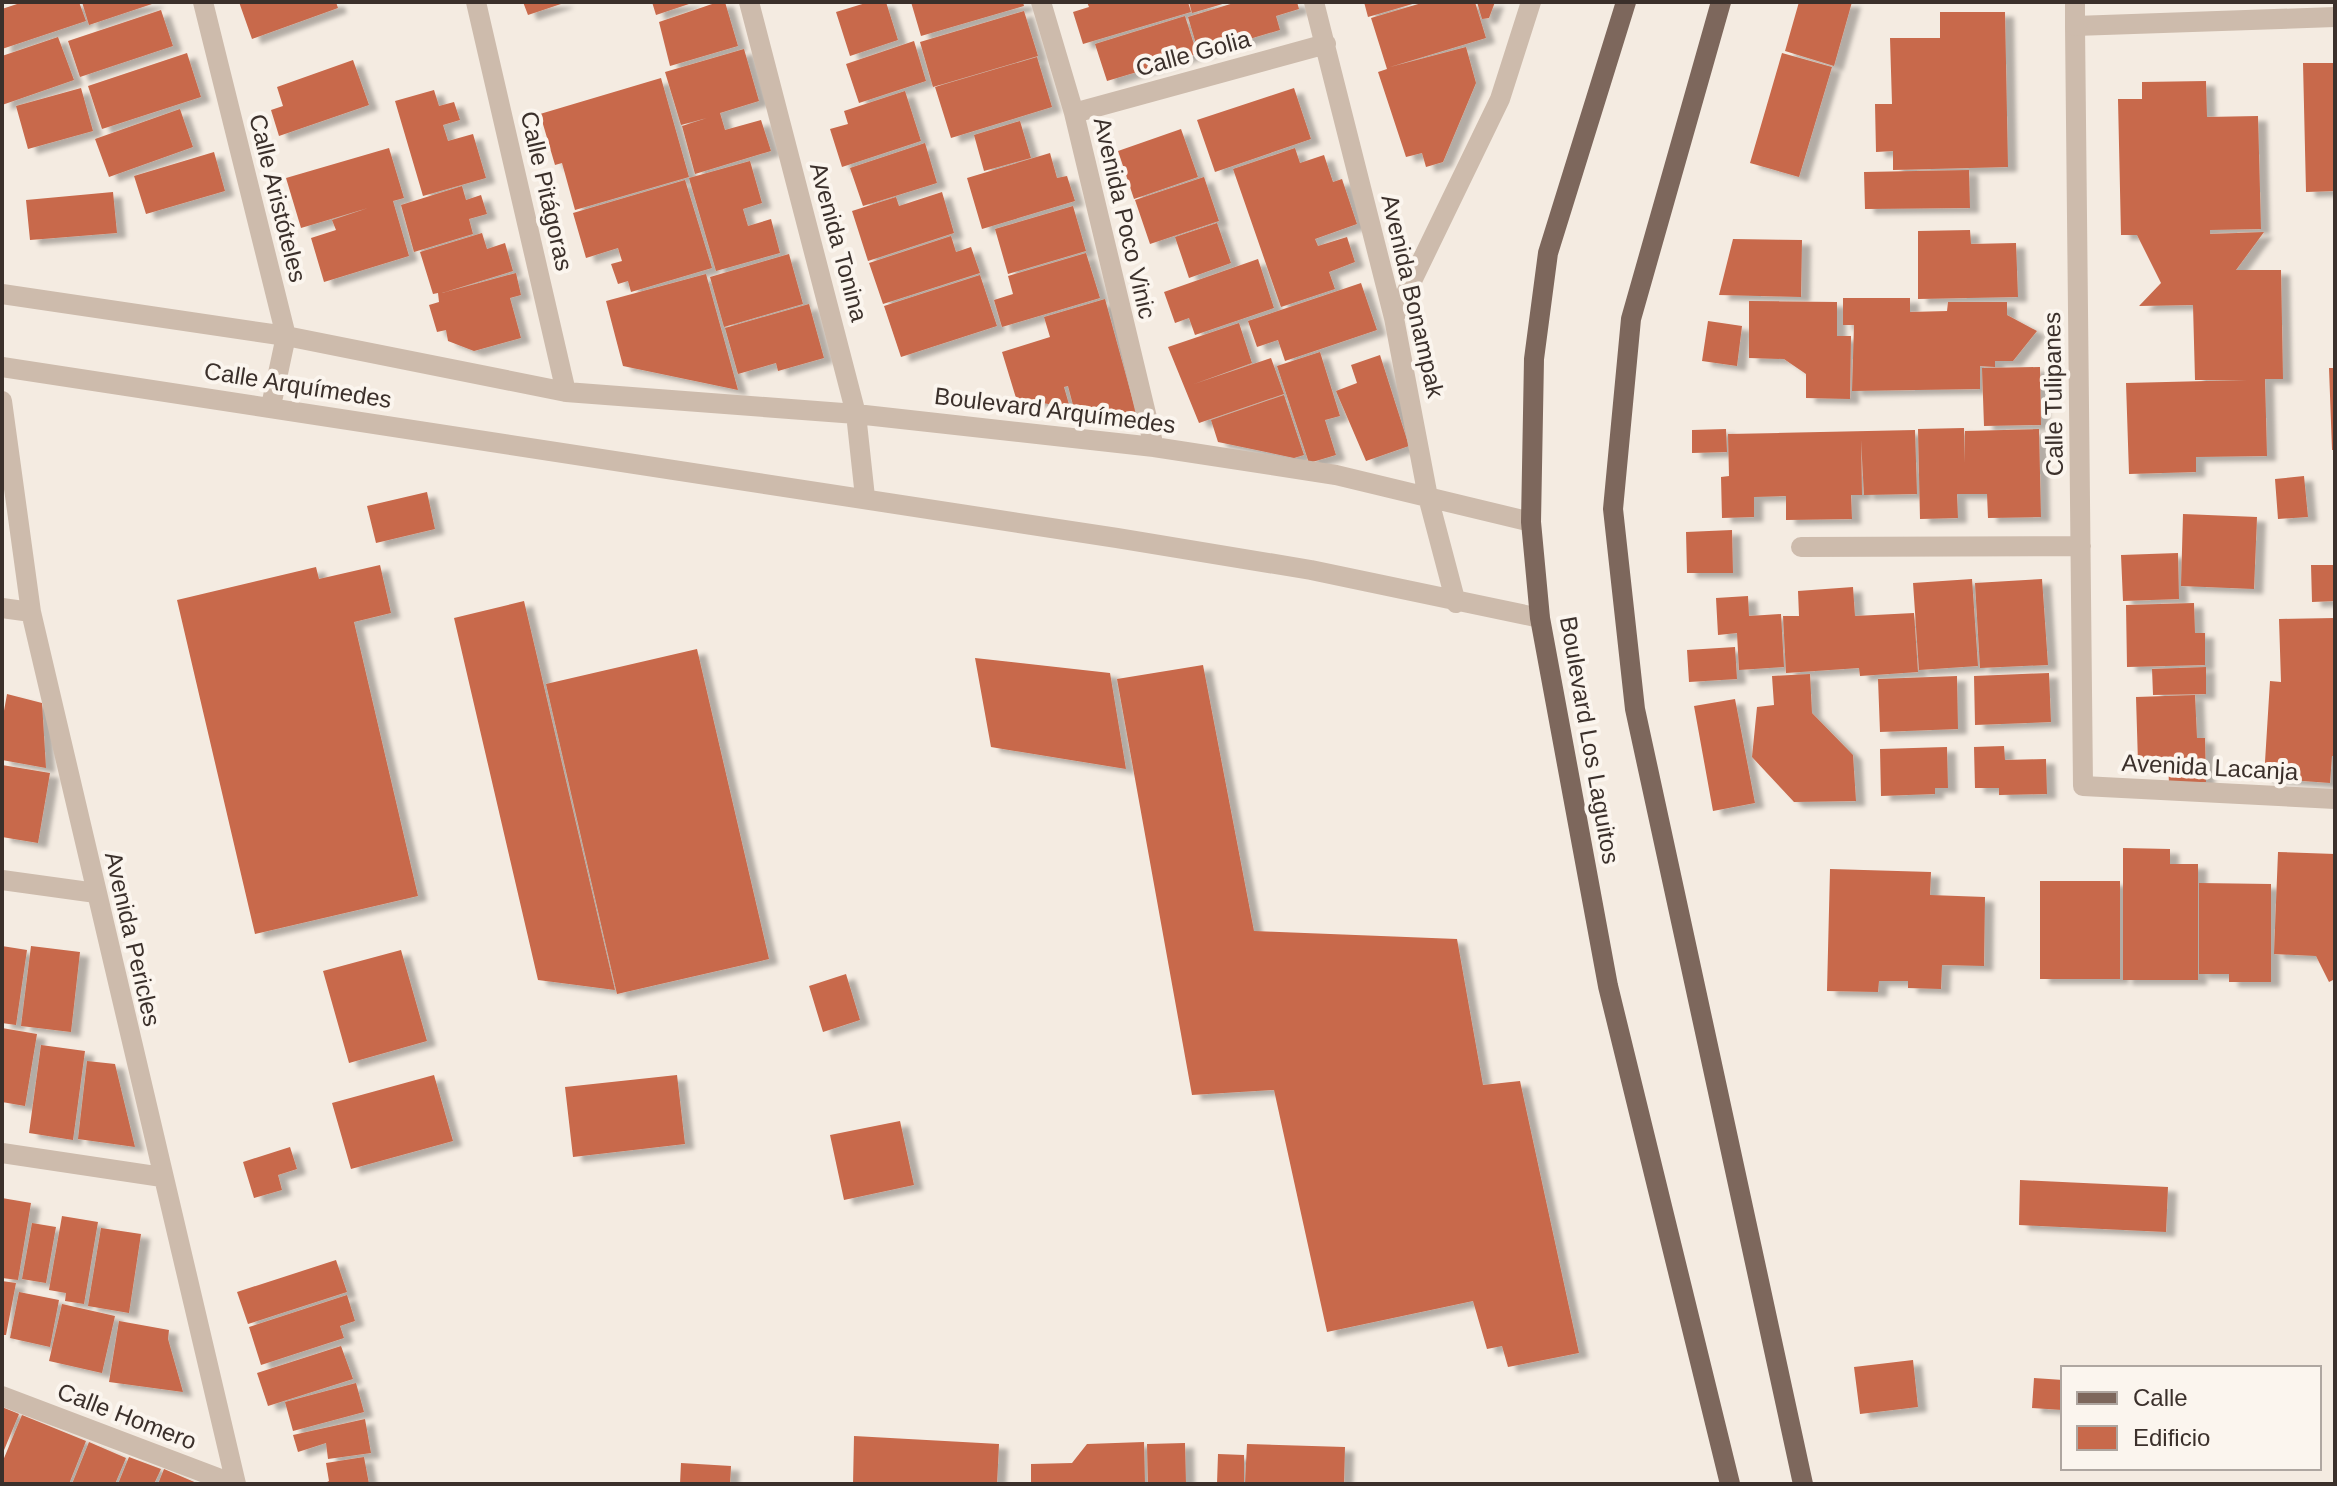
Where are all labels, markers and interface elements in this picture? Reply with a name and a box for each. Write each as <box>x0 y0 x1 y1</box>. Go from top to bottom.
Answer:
street label: Calle Golia <box>1133 25 1254 81</box>
street label: Calle Pitágoras <box>516 109 578 273</box>
street label: Calle Aristóteles <box>244 111 312 285</box>
street label: Avenida Poco Vinic <box>1089 115 1161 321</box>
street label: Avenida Tonina <box>805 160 873 325</box>
street label: Avenida Bonampak <box>1376 192 1450 401</box>
street label: Calle Tulipanes <box>2038 312 2068 476</box>
street label: Calle Arquímedes <box>202 357 394 413</box>
street label: Boulevard Arquímedes <box>933 382 1177 438</box>
street label: Boulevard Los Laguitos <box>1555 614 1625 866</box>
street label: Avenida Lacanja <box>2121 749 2300 785</box>
street label: Avenida Pericles <box>100 849 166 1029</box>
legend <box>2061 1366 2321 1470</box>
street label: Calle Homero <box>54 1377 200 1455</box>
text: Calle <box>2133 1384 2188 1411</box>
text: Edificio <box>2133 1424 2210 1451</box>

